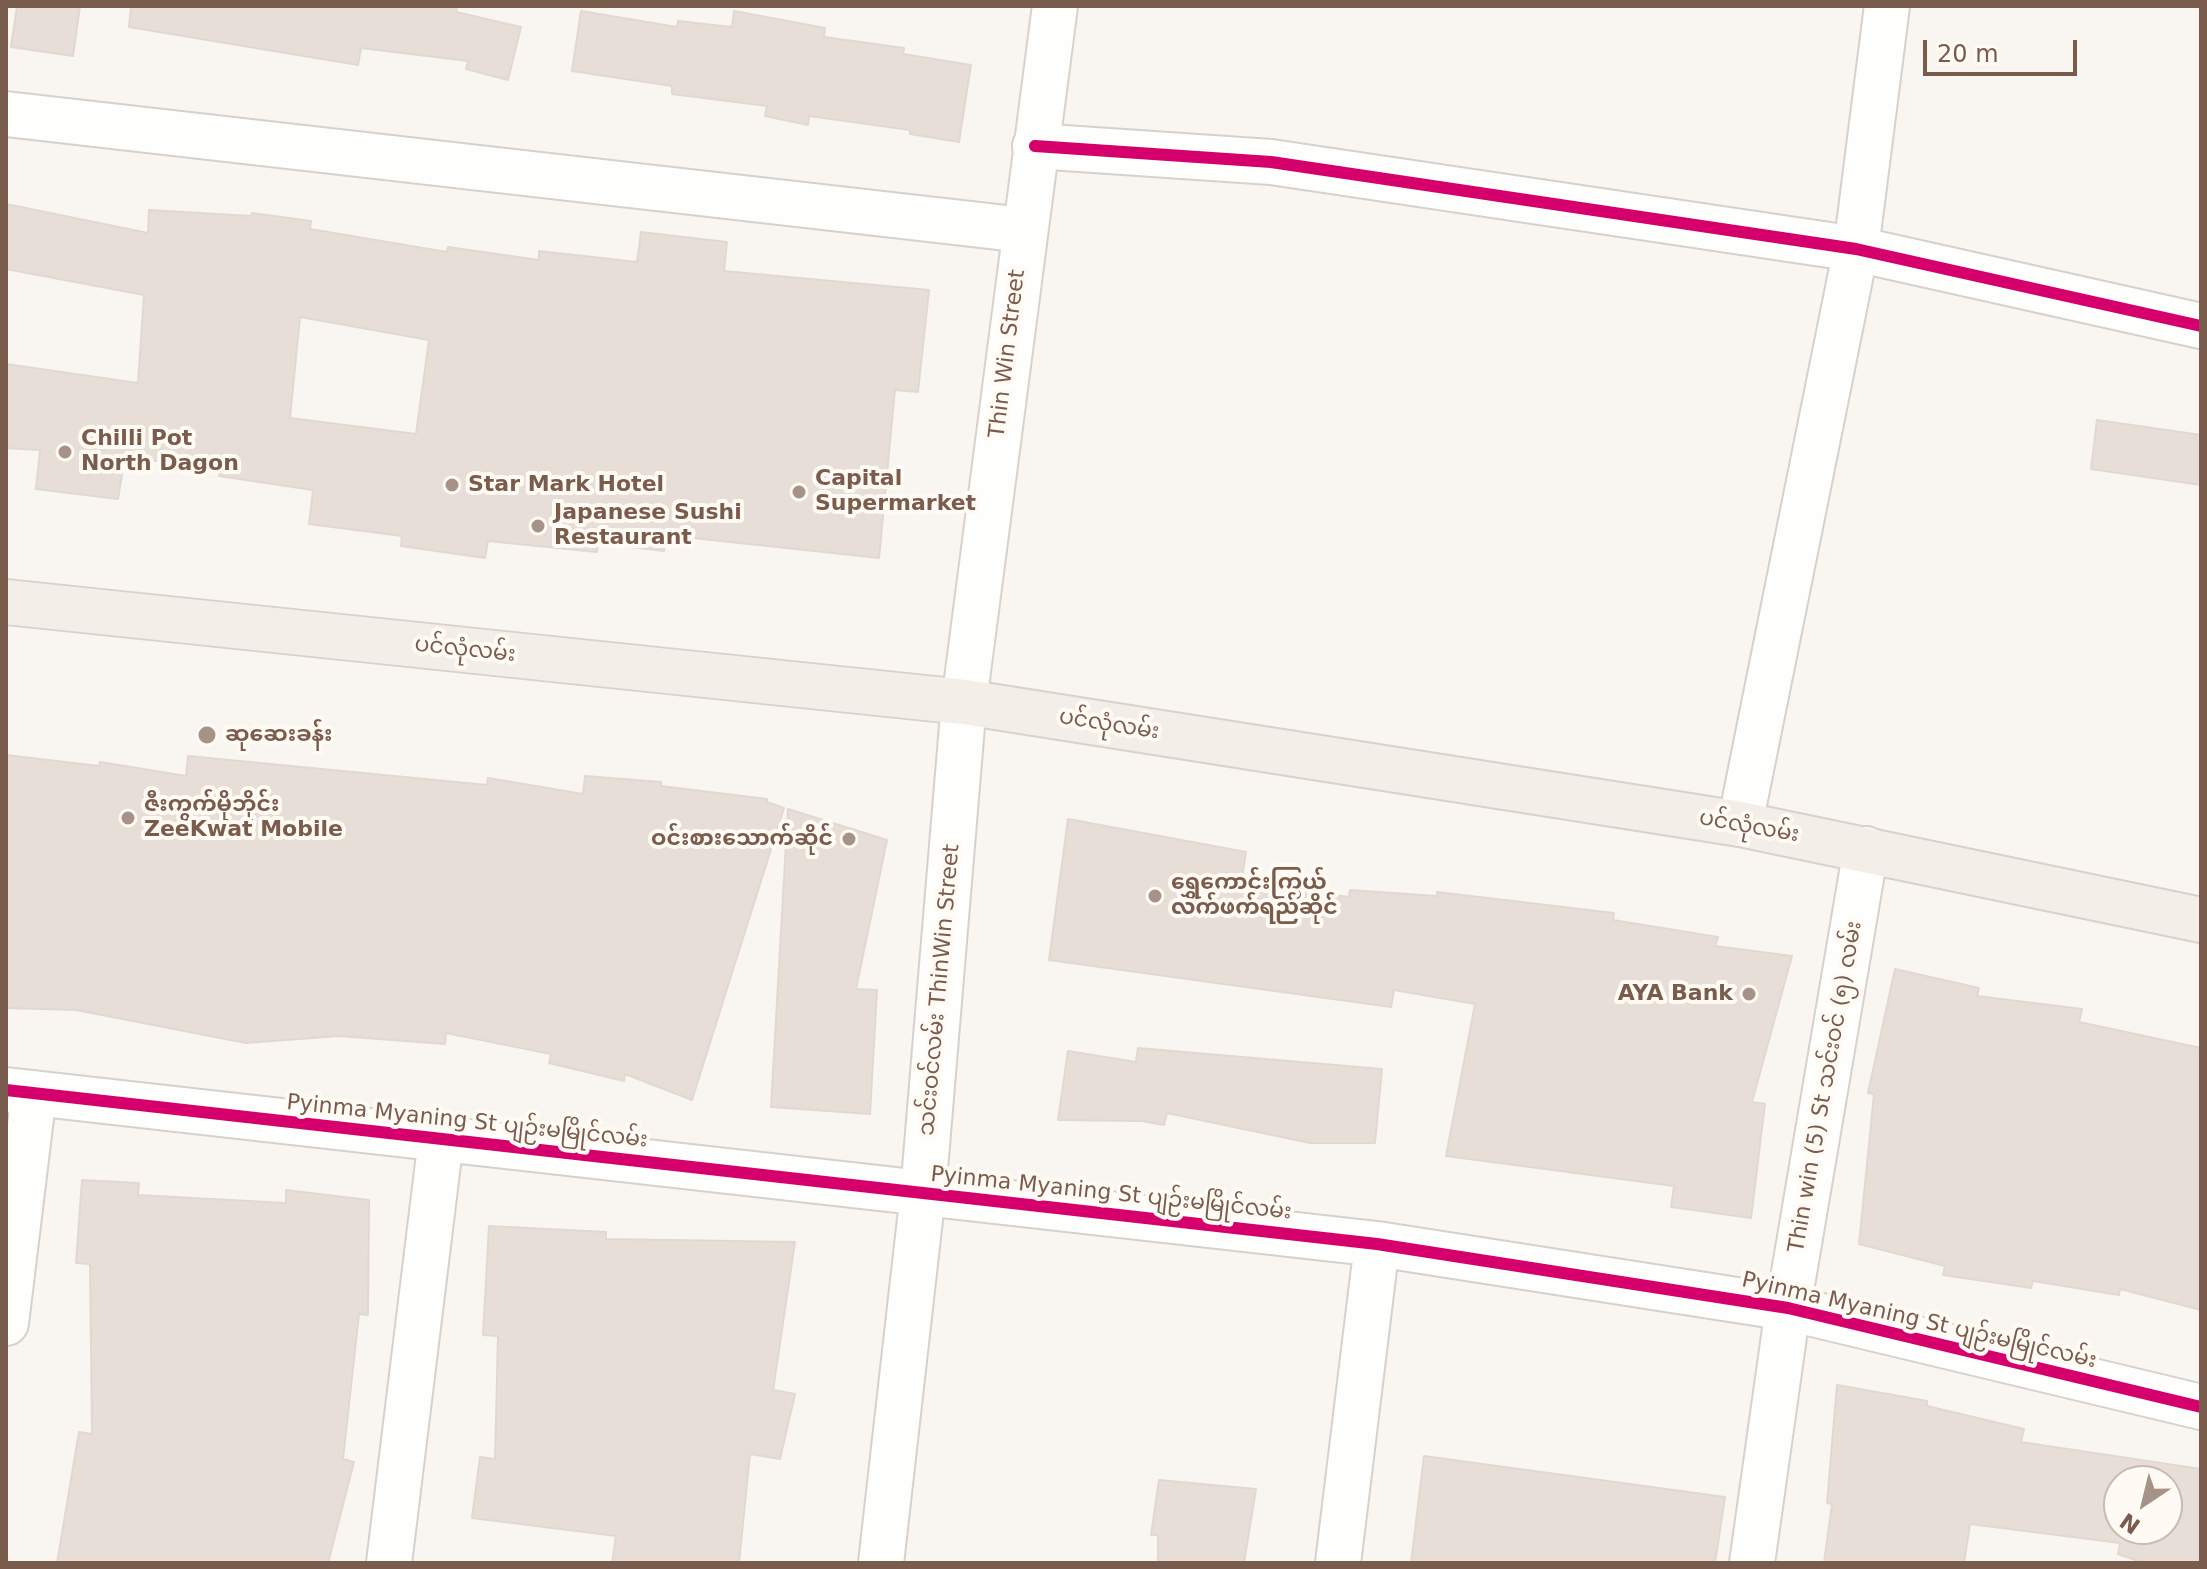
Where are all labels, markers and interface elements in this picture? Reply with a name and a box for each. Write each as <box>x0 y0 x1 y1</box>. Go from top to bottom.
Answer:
scale bar <box>1927 24 2081 74</box>
text: 20 m <box>1937 40 1999 68</box>
street label: Thin Win Street <box>985 268 1031 440</box>
place label: Chilli Pot North Dagon <box>81 426 239 478</box>
marker: Chilli Pot North Dagon <box>56 443 74 461</box>
place label: Capital Supermarket <box>815 466 976 518</box>
place label: Star Mark Hotel <box>468 472 664 498</box>
marker: Star Mark Hotel <box>443 476 461 494</box>
marker: Capital Supermarket <box>790 483 808 501</box>
place label: Japanese Sushi Restaurant <box>554 500 742 552</box>
marker: Japanese Sushi Restaurant <box>529 517 547 535</box>
street label: ပင်လုံလမ်း <box>413 632 517 668</box>
street label: ပင်လုံလမ်း <box>1057 704 1161 746</box>
place label: ဆုဆေးခန်း <box>225 722 332 748</box>
marker: ဆုဆေးခန်း <box>196 724 218 746</box>
place label: ဇီးကွက်မိုဘိုင်း ZeeKwat Mobile <box>144 792 343 844</box>
street label: ပင်လုံလမ်း <box>1697 805 1801 849</box>
marker: ဇီးကွက်မိုဘိုင်း ZeeKwat Mobile <box>119 809 137 827</box>
place label: ဝင်းစားသောက်ဆိုင် <box>651 826 833 852</box>
marker: ဝင်းစားသောက်ဆိုင် <box>840 830 858 848</box>
street label: သင်းဝင်လမ်း ThinWin Street <box>914 843 966 1137</box>
place label: ရွှေကောင်းကြွယ် လက်ဖက်ရည်ဆိုင် <box>1171 870 1338 922</box>
marker: ရွှေကောင်းကြွယ် လက်ဖက်ရည်ဆိုင် <box>1146 887 1164 905</box>
street label: Thin win (5) St သင်းဝင် (၅) လမ်း <box>1784 919 1868 1255</box>
place label: AYA Bank <box>1618 981 1733 1007</box>
marker: AYA Bank <box>1740 985 1758 1003</box>
street label: Pyinma Myaning St ပျဉ်းမမြိုင်လမ်း <box>285 1090 649 1154</box>
street label: Pyinma Myaning St ပျဉ်းမမြိုင်လမ်း <box>929 1162 1293 1226</box>
street label: Pyinma Myaning St ပျဉ်းမမြိုင်လမ်း <box>1739 1267 2099 1375</box>
north arrow <box>2103 1465 2183 1545</box>
text: N <box>2115 1508 2145 1539</box>

